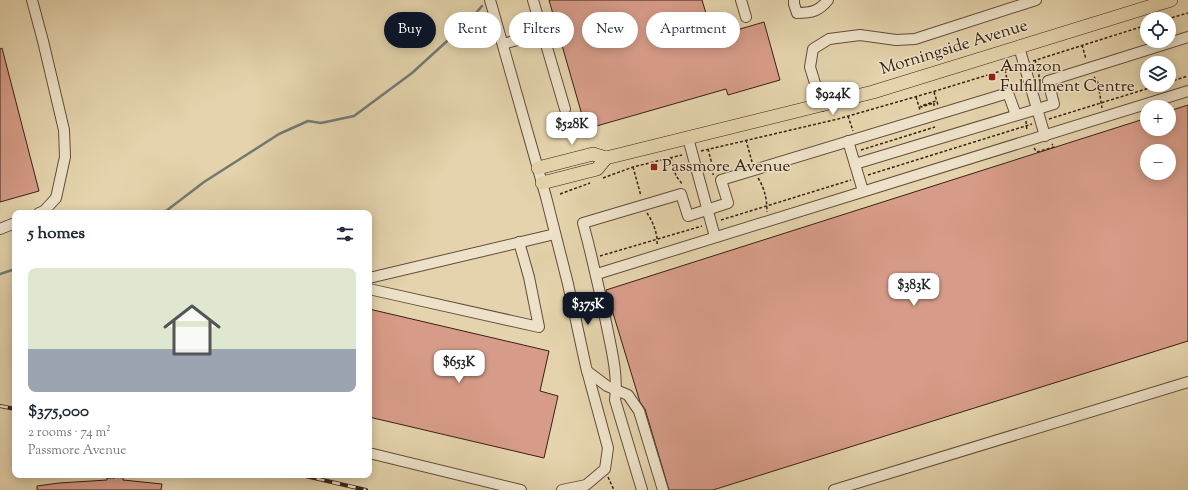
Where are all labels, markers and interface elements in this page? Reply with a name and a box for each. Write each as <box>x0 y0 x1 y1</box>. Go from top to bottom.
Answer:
chip: Buy <box>384 12 436 48</box>
chip: Rent <box>444 12 501 48</box>
chip: Filters <box>509 12 574 48</box>
chip: New <box>582 12 638 48</box>
chip: Apartment <box>646 12 740 48</box>
map controls <box>1140 12 1176 180</box>
button: locate <box>1140 12 1176 48</box>
street label: Morningside Avenue <box>877 14 1031 82</box>
place label: Amazon Fulfillment Centre <box>1000 55 1135 99</box>
button: layers <box>1140 56 1176 92</box>
marker: Amazon Fulfillment Centre <box>987 72 997 82</box>
pin: $924K <box>805 82 861 116</box>
text: $924K <box>815 86 851 104</box>
button: + <box>1140 100 1176 136</box>
pin: $528K <box>544 112 600 146</box>
text: $528K <box>555 116 589 134</box>
button: − <box>1140 144 1176 180</box>
place label: Passmore Avenue <box>662 155 791 179</box>
marker: Passmore Avenue <box>649 162 659 172</box>
text: 5 homes <box>28 222 85 246</box>
icon: filters <box>334 223 356 245</box>
pin: $383K <box>886 273 942 307</box>
text: $383K <box>897 277 931 295</box>
pin: $375K <box>560 292 616 326</box>
icon: home <box>156 294 228 366</box>
text: $375K <box>572 296 604 314</box>
pin: $653K <box>431 350 487 384</box>
text: $653K <box>443 354 475 372</box>
text: $375,000 <box>28 400 89 424</box>
text: 2 rooms · 74 m² <box>28 424 111 442</box>
text: Passmore Avenue <box>28 442 126 460</box>

